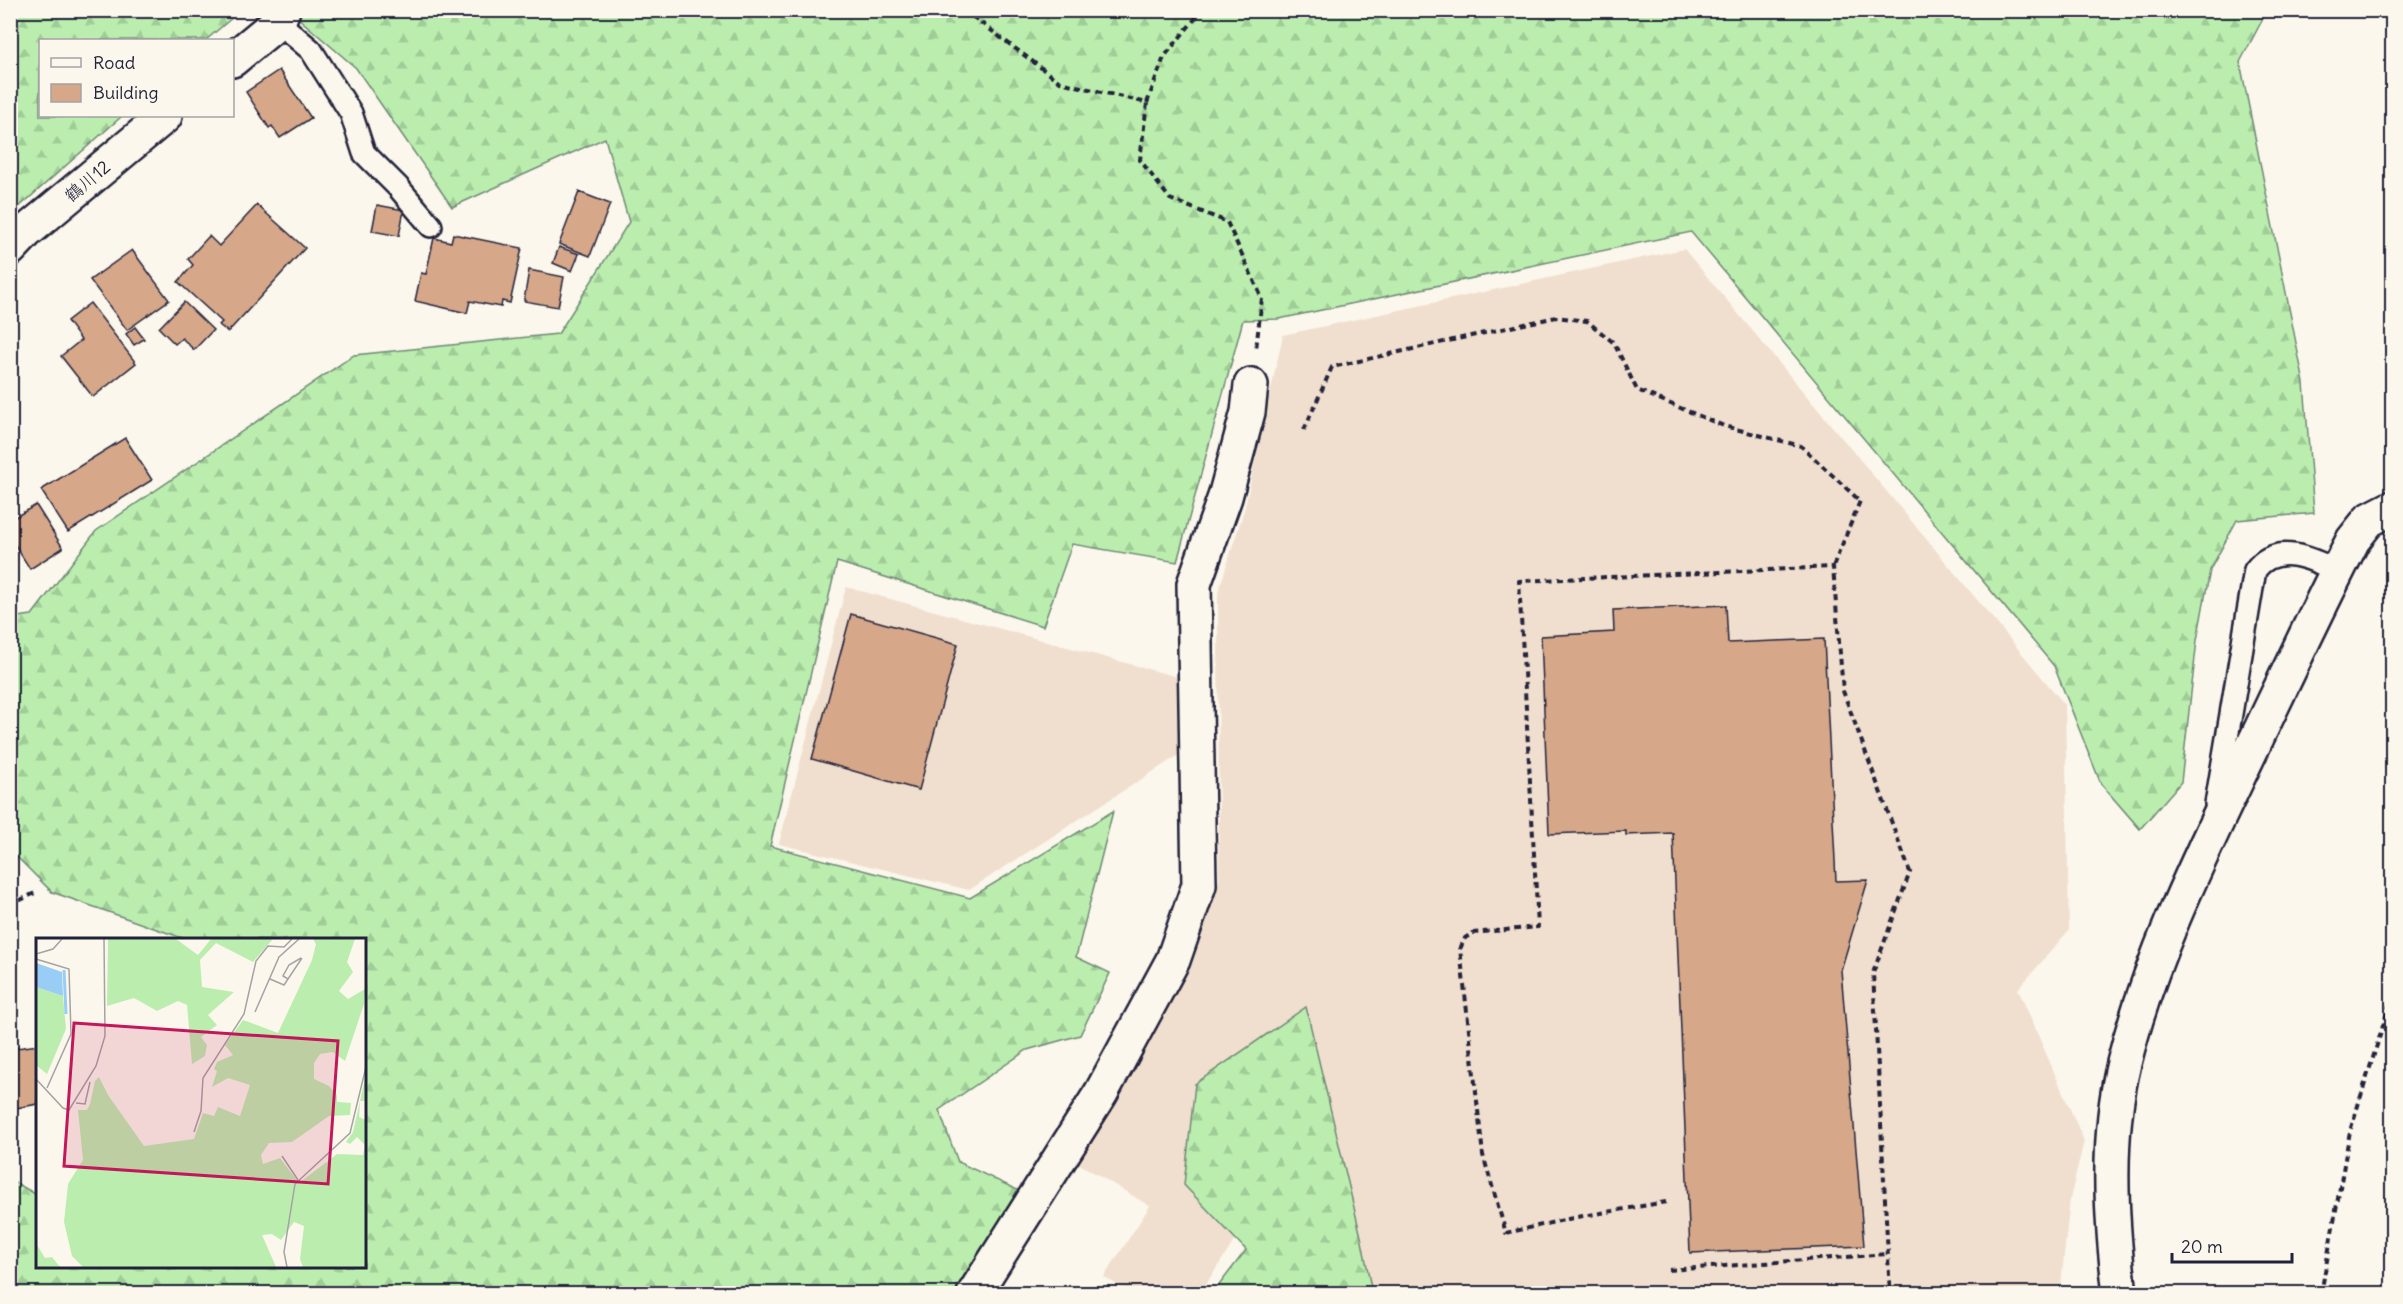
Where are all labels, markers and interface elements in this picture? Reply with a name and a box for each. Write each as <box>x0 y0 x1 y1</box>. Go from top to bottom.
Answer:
legend <box>39 39 234 117</box>
text: Road <box>93 51 136 74</box>
text: Building <box>93 81 158 104</box>
street label: 鶴川12 <box>59 155 115 207</box>
inset map <box>36 938 366 1268</box>
scale bar <box>2172 1226 2292 1264</box>
text: 20 m <box>2181 1235 2223 1258</box>

